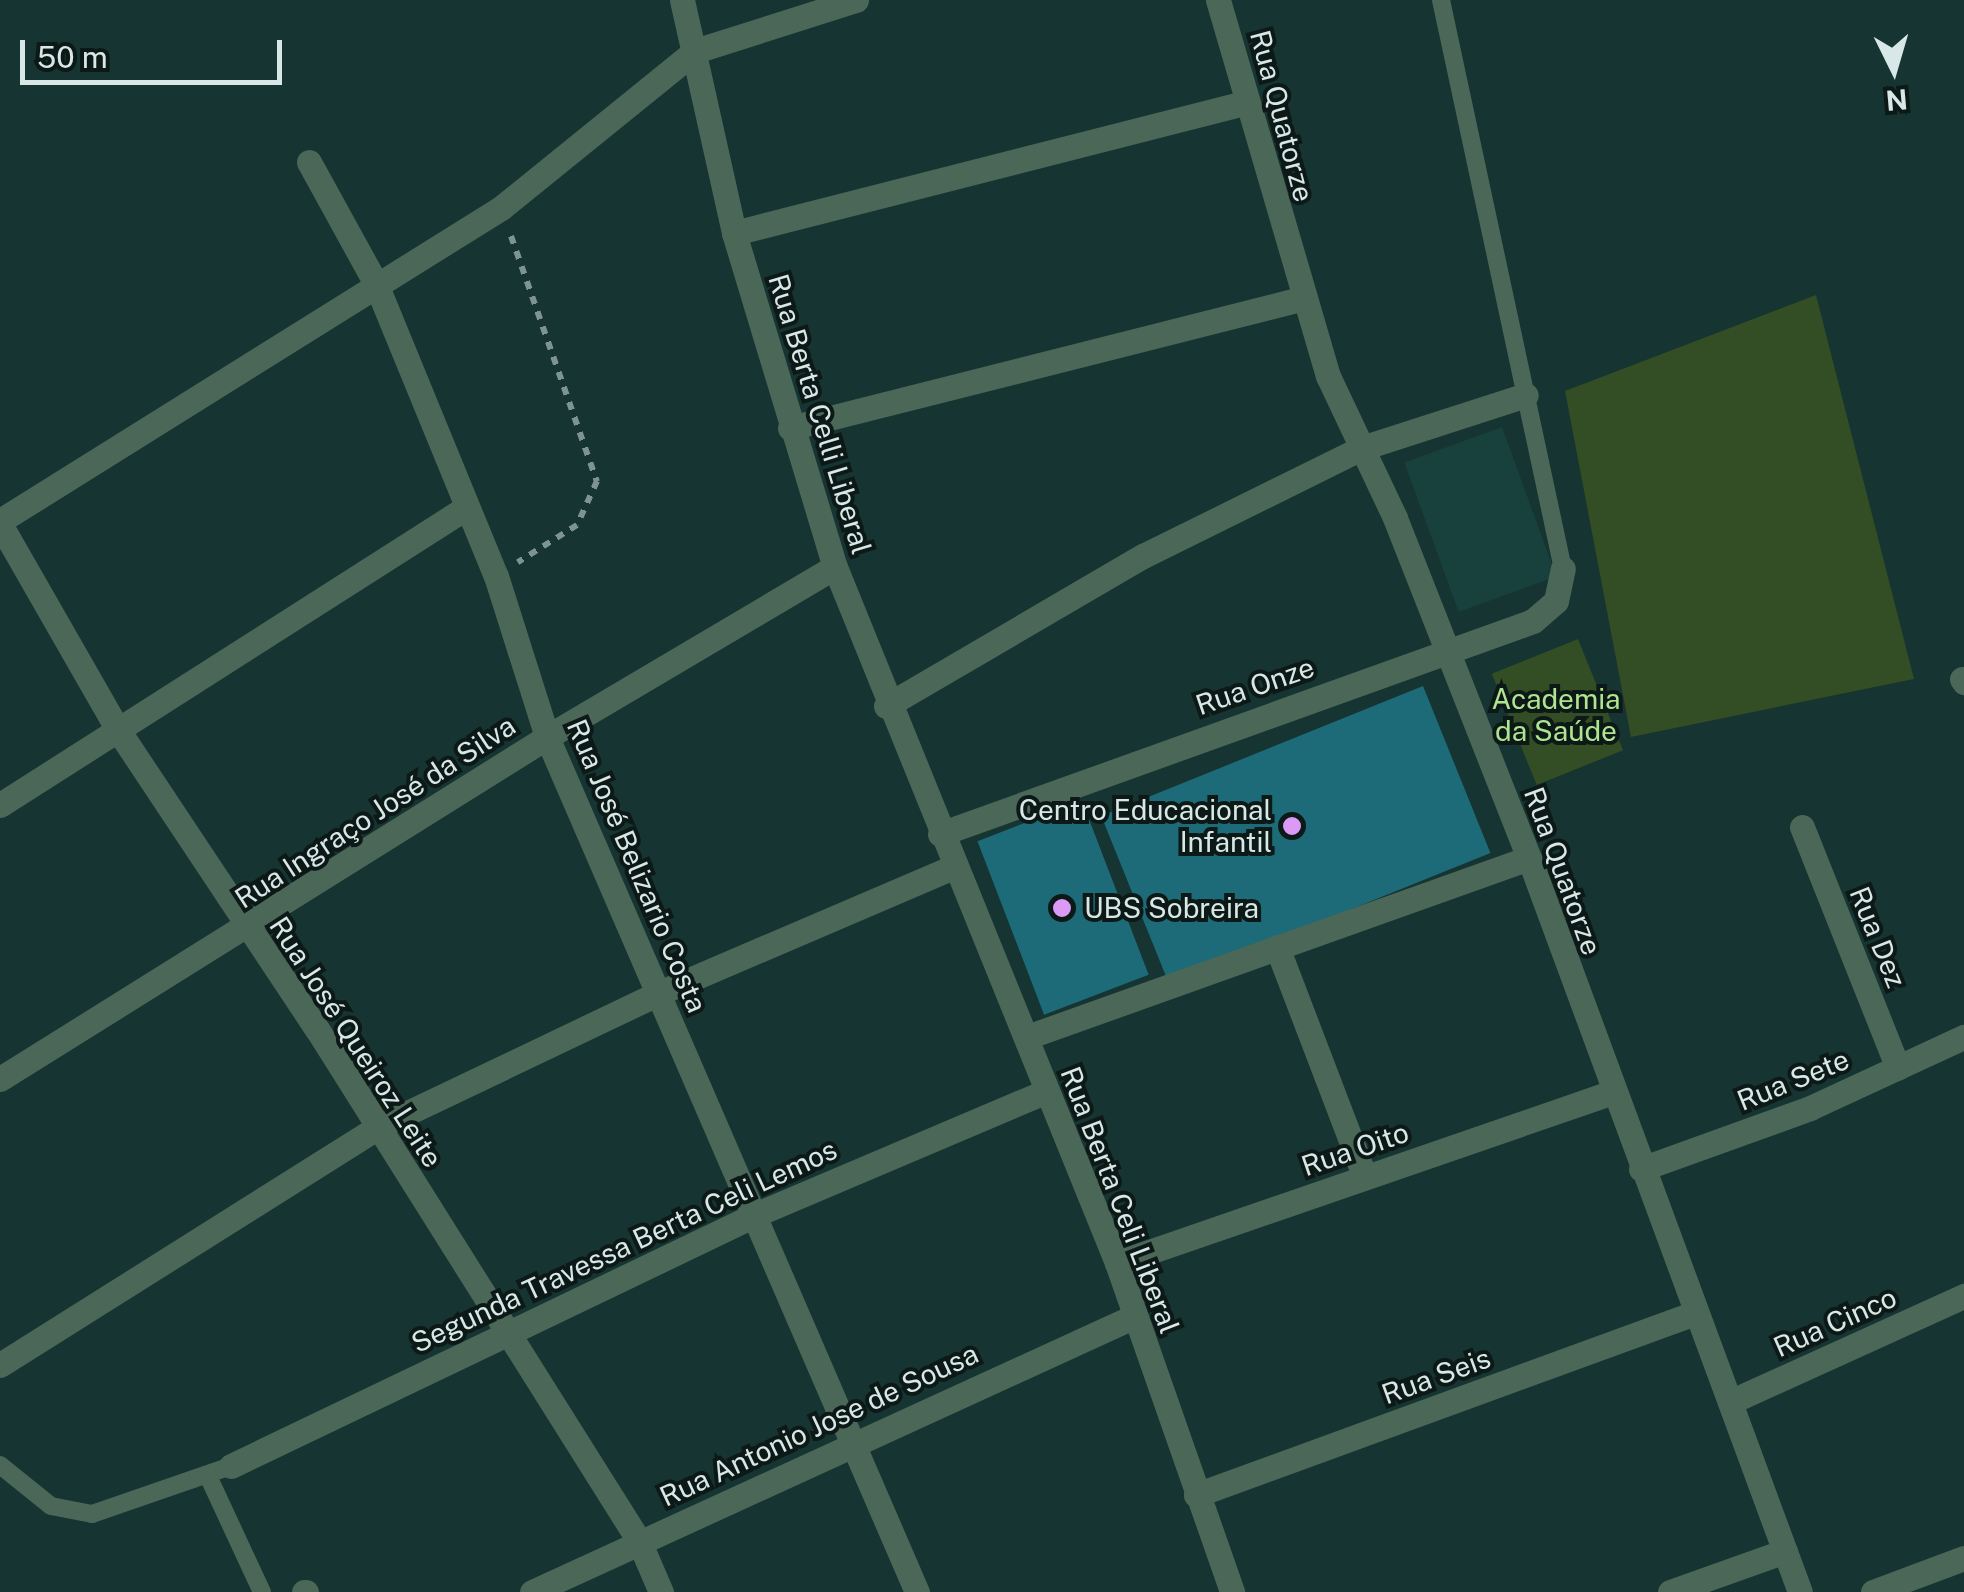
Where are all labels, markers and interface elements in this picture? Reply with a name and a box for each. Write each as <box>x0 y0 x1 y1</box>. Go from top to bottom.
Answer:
scale bar <box>25 20 288 82</box>
north arrow <box>1844 20 1944 120</box>
street label: Rua Quatorze <box>1243 27 1321 205</box>
text: 50 m <box>37 39 108 75</box>
text: N <box>1884 83 1909 118</box>
street label: Rua Berta Celli Liberal <box>761 270 879 558</box>
street label: Rua Onze <box>1191 650 1319 722</box>
park label: Academia da Saúde <box>1491 682 1621 748</box>
street label: Rua Ingraço José da Silva <box>228 709 522 915</box>
street label: Rua José Belizario Costa <box>560 714 714 1018</box>
street label: Rua Quatorze <box>1517 783 1609 959</box>
place label: Centro Educacional Infantil <box>1019 793 1272 859</box>
marker: Centro Educacional Infantil <box>1281 815 1303 837</box>
street label: Rua Dez <box>1843 882 1913 992</box>
place label: UBS Sobreira <box>1084 891 1259 925</box>
marker: UBS Sobreira <box>1049 895 1075 921</box>
street label: Rua José Queiroz Leite <box>262 910 450 1174</box>
street label: Rua Sete <box>1732 1042 1854 1118</box>
street label: Rua Berta Celi Liberal <box>1054 1062 1186 1338</box>
street label: Rua Oito <box>1297 1115 1413 1183</box>
street label: Segunda Travessa Berta Celi Lemos <box>406 1132 842 1360</box>
street label: Rua Cinco <box>1768 1280 1902 1364</box>
street label: Rua Antonio Jose de Sousa <box>654 1336 984 1514</box>
street label: Rua Seis <box>1377 1341 1495 1411</box>

